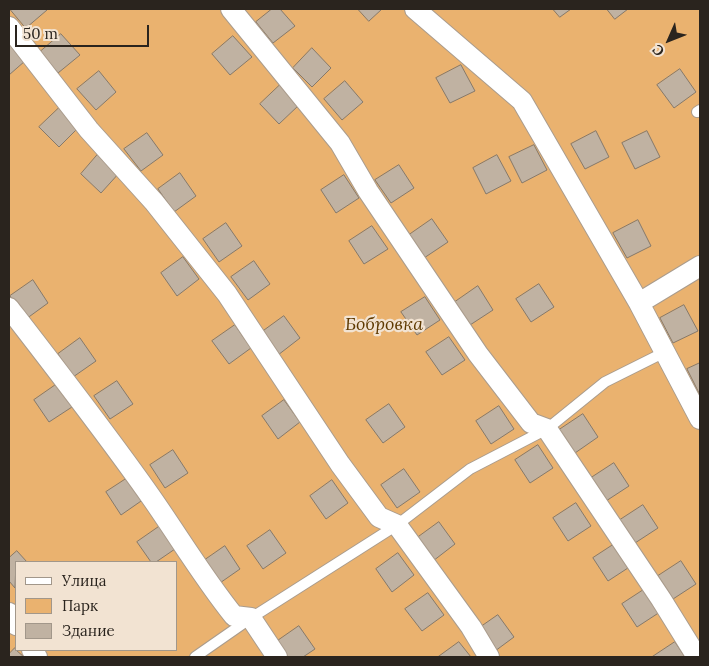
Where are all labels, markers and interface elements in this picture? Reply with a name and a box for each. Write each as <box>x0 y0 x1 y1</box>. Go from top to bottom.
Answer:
scale bar <box>18 15 151 47</box>
north arrow <box>644 15 694 65</box>
text: 50 m <box>23 24 58 43</box>
text: С <box>648 41 668 60</box>
park label: Бобровка <box>345 314 423 336</box>
legend <box>15 561 178 651</box>
text: Улица <box>62 571 106 590</box>
text: Парк <box>62 596 98 615</box>
text: Здание <box>62 621 115 640</box>

